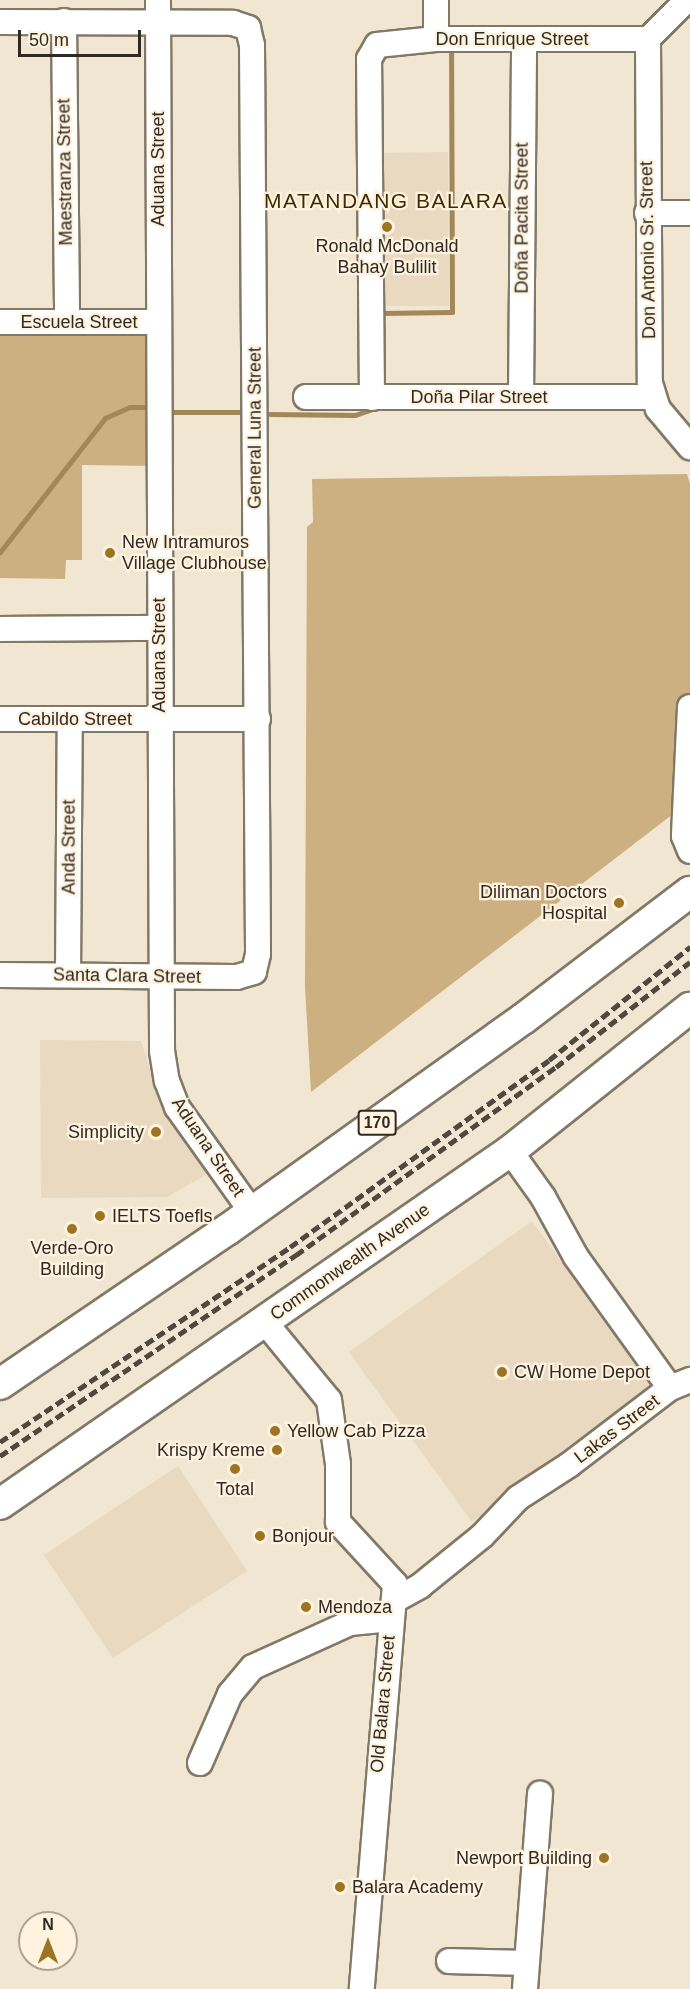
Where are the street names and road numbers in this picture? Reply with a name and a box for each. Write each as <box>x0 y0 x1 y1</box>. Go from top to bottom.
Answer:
street label: Don Enrique Street <box>435 28 589 50</box>
street label: Maestranza Street <box>53 98 77 246</box>
street label: Aduana Street <box>147 111 169 227</box>
street label: Doña Pacita Street <box>511 142 533 294</box>
street label: Don Antonio Sr. Street <box>636 160 660 340</box>
street label: Escuela Street <box>20 311 138 333</box>
street label: General Luna Street <box>244 347 266 509</box>
street label: Doña Pilar Street <box>410 386 548 408</box>
street label: Aduana Street <box>148 597 170 713</box>
street label: Cabildo Street <box>18 708 132 730</box>
street label: Anda Street <box>58 799 80 895</box>
street label: Santa Clara Street <box>53 964 201 988</box>
street label: Aduana Street <box>167 1093 249 1201</box>
road number: 170 <box>358 1110 397 1136</box>
street label: Commonwealth Avenue <box>266 1198 434 1326</box>
street label: Lakas Street <box>570 1390 664 1468</box>
street label: Old Balara Street <box>366 1634 400 1774</box>

